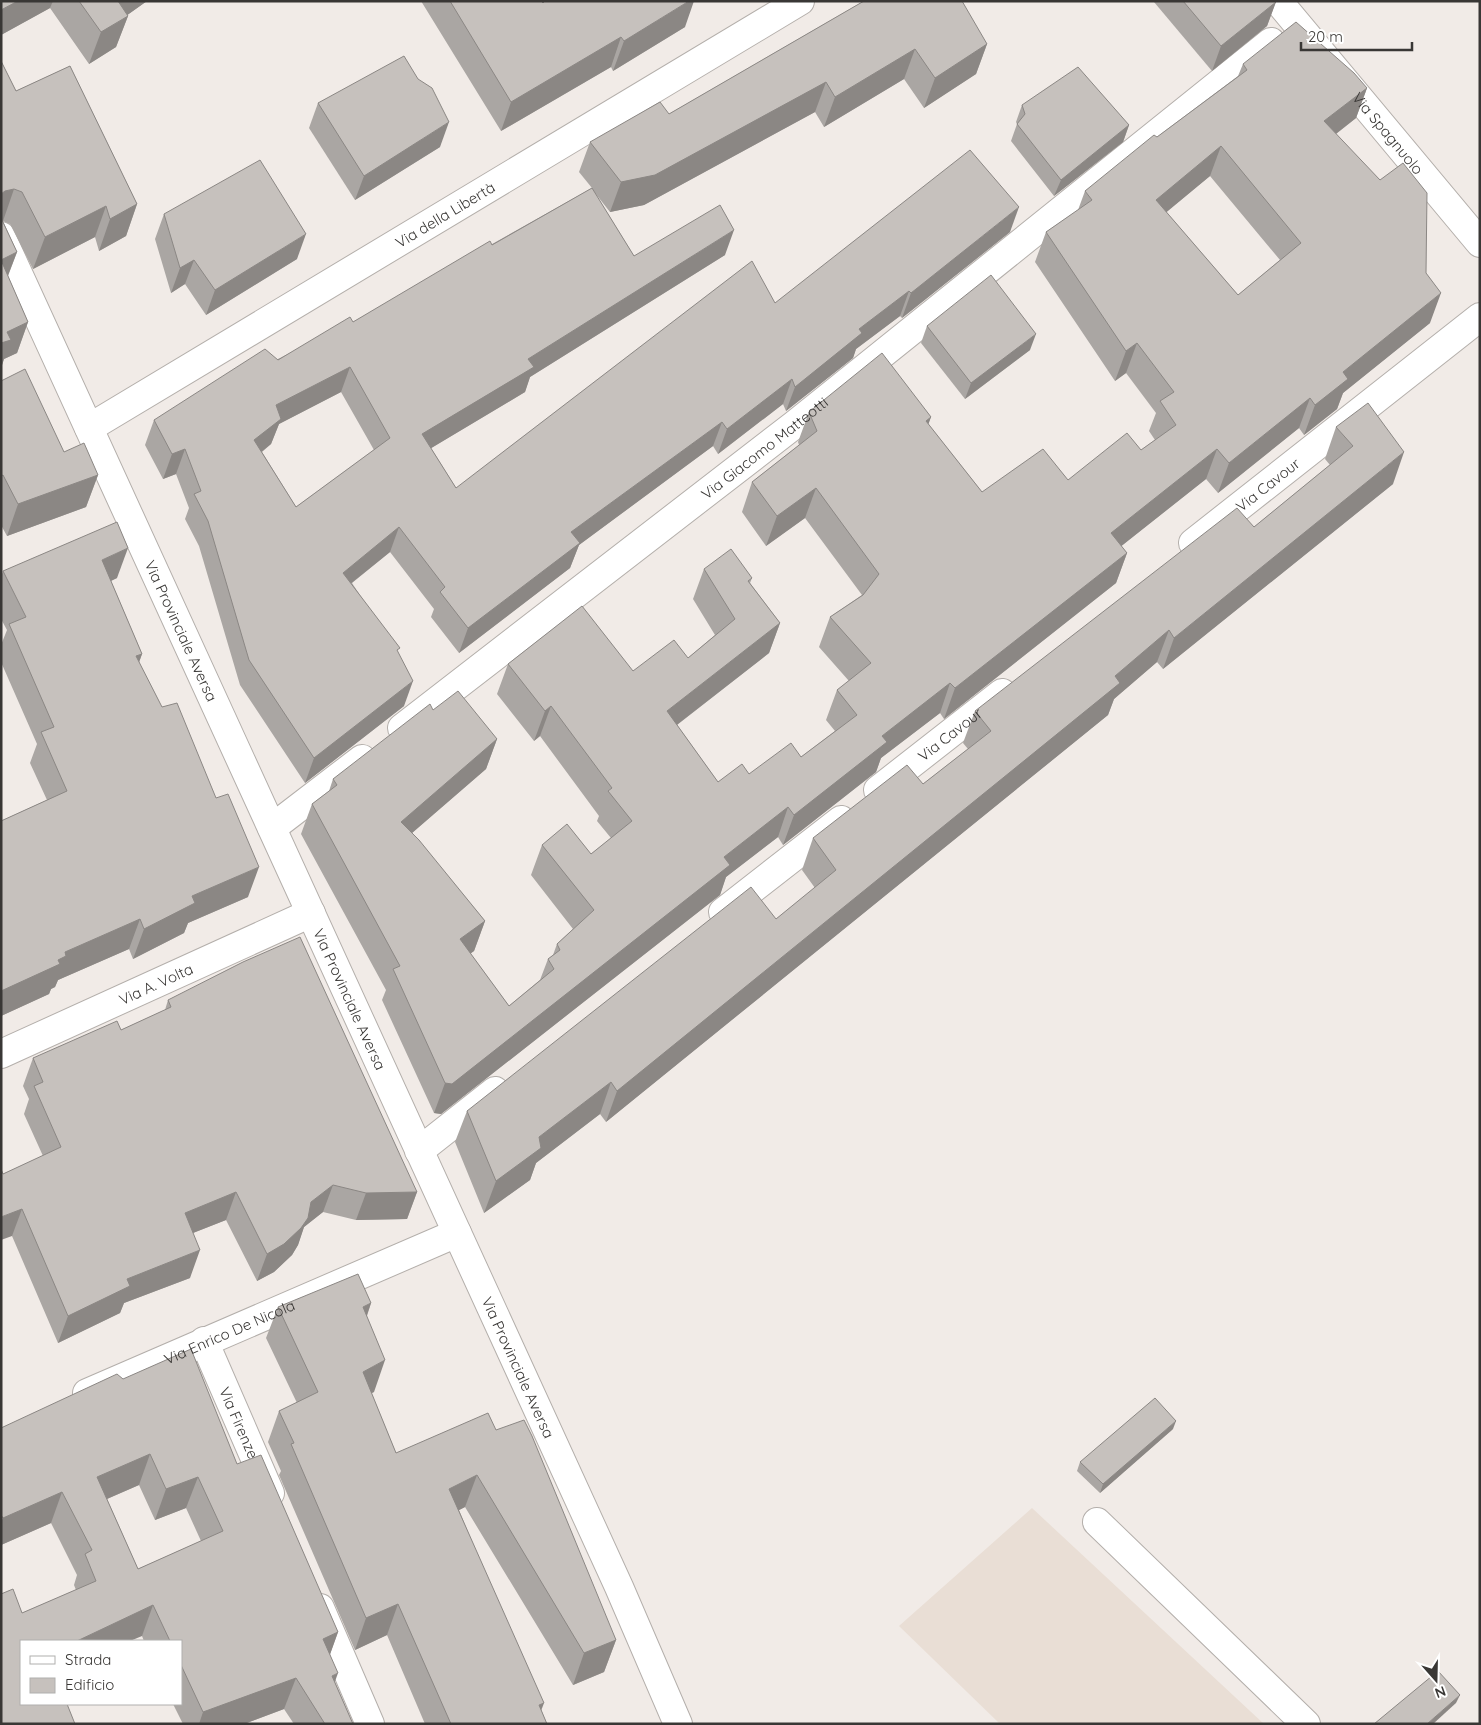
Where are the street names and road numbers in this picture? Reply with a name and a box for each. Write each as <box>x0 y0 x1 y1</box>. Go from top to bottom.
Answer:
street label: Via Spagnuolo <box>1349 88 1428 178</box>
street label: Via della Libertà <box>392 177 498 252</box>
street label: Via Giacomo Matteotti <box>697 392 831 503</box>
street label: Via Cavour <box>1232 453 1304 515</box>
street label: Via Provinciale Aversa <box>141 557 222 704</box>
street label: Via Cavour <box>914 703 986 765</box>
street label: Via Provinciale Aversa <box>309 925 391 1073</box>
street label: Via A. Volta <box>116 959 196 1009</box>
street label: Via Provinciale Aversa <box>478 1294 559 1441</box>
street label: Via Enrico De Nicola <box>161 1295 298 1368</box>
street label: Via Firenze <box>216 1384 263 1461</box>

